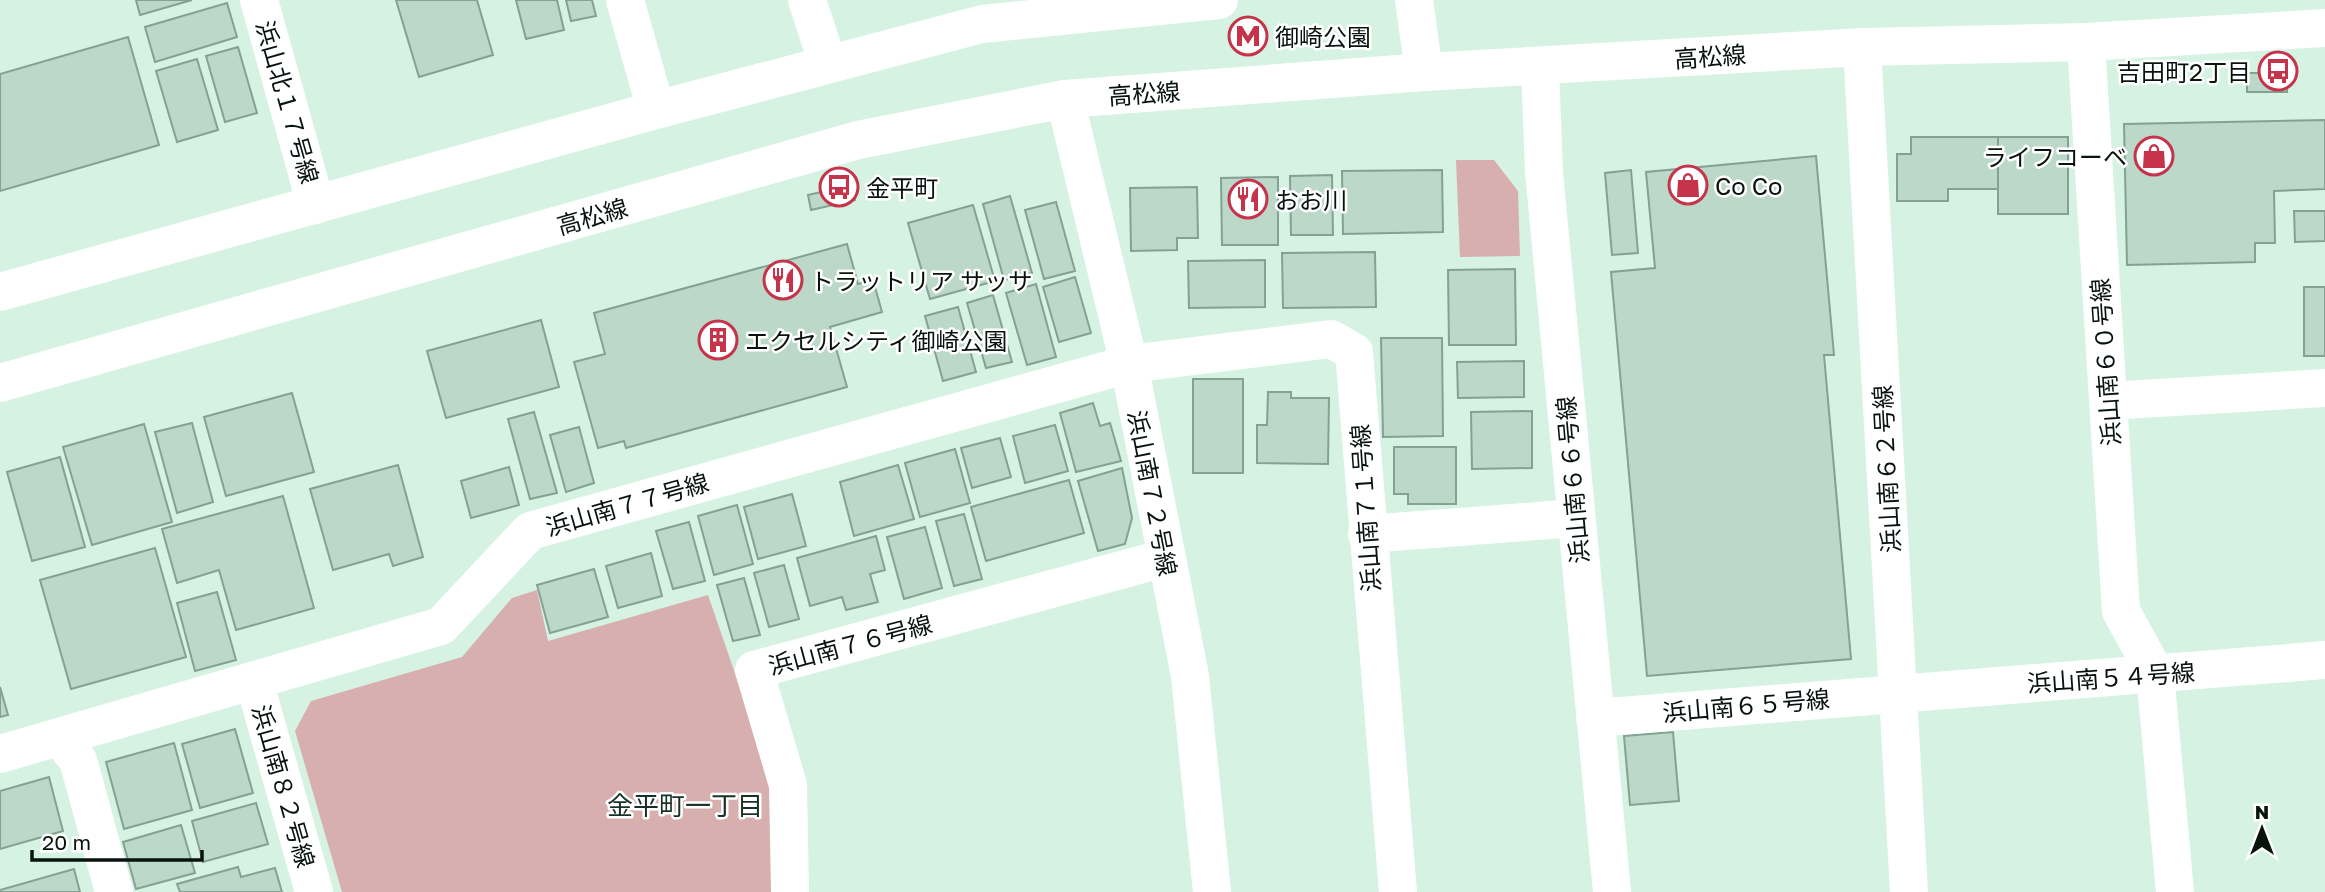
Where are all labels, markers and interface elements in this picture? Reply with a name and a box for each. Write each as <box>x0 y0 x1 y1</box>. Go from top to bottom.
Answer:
metro station icon: 御崎公園 <box>1227 15 1269 57</box>
street label: 浜山北１７号線 <box>251 17 325 187</box>
place label: 御崎公園 <box>1275 22 1371 51</box>
street label: 高松線 <box>1673 39 1747 73</box>
bus stop icon: 吉田町2丁目 <box>2257 50 2299 92</box>
place label: 吉田町2丁目 <box>2117 57 2251 86</box>
street label: 高松線 <box>1107 76 1181 110</box>
shop icon: ライフコーベ <box>2133 135 2175 177</box>
place label: ライフコーベ <box>1983 142 2127 171</box>
shop icon: Co Co <box>1667 164 1709 206</box>
bus stop icon: 金平町 <box>818 166 860 208</box>
place label: Co Co <box>1715 171 1782 200</box>
place label: 金平町 <box>866 173 938 202</box>
restaurant icon: おお川 <box>1227 178 1269 220</box>
place label: おお川 <box>1275 185 1347 214</box>
street label: 高松線 <box>553 192 631 240</box>
restaurant icon: トラットリア サッサ <box>762 259 804 301</box>
place label: トラットリア サッサ <box>810 266 1032 295</box>
street label: 浜山南６０号線 <box>2085 277 2125 447</box>
building icon: エクセルシティ御崎公園 <box>697 319 739 361</box>
place label: エクセルシティ御崎公園 <box>745 326 1008 355</box>
street label: 浜山南６２号線 <box>1867 384 1905 554</box>
street label: 浜山南６６号線 <box>1550 395 1594 565</box>
street label: 浜山南７２号線 <box>1123 408 1183 578</box>
street label: 浜山南７１号線 <box>1345 423 1385 593</box>
street label: 浜山南７７号線 <box>542 467 712 541</box>
street label: 浜山南７６号線 <box>765 608 935 680</box>
street label: 浜山南５４号線 <box>2026 657 2196 697</box>
street label: 浜山南６５号線 <box>1661 683 1831 727</box>
street label: 浜山南８２号線 <box>247 701 321 871</box>
district label: 金平町一丁目 <box>607 790 763 821</box>
north arrow <box>2227 794 2297 864</box>
text: N <box>2255 800 2269 823</box>
scale bar <box>32 818 201 862</box>
text: 20 m <box>42 829 91 855</box>

